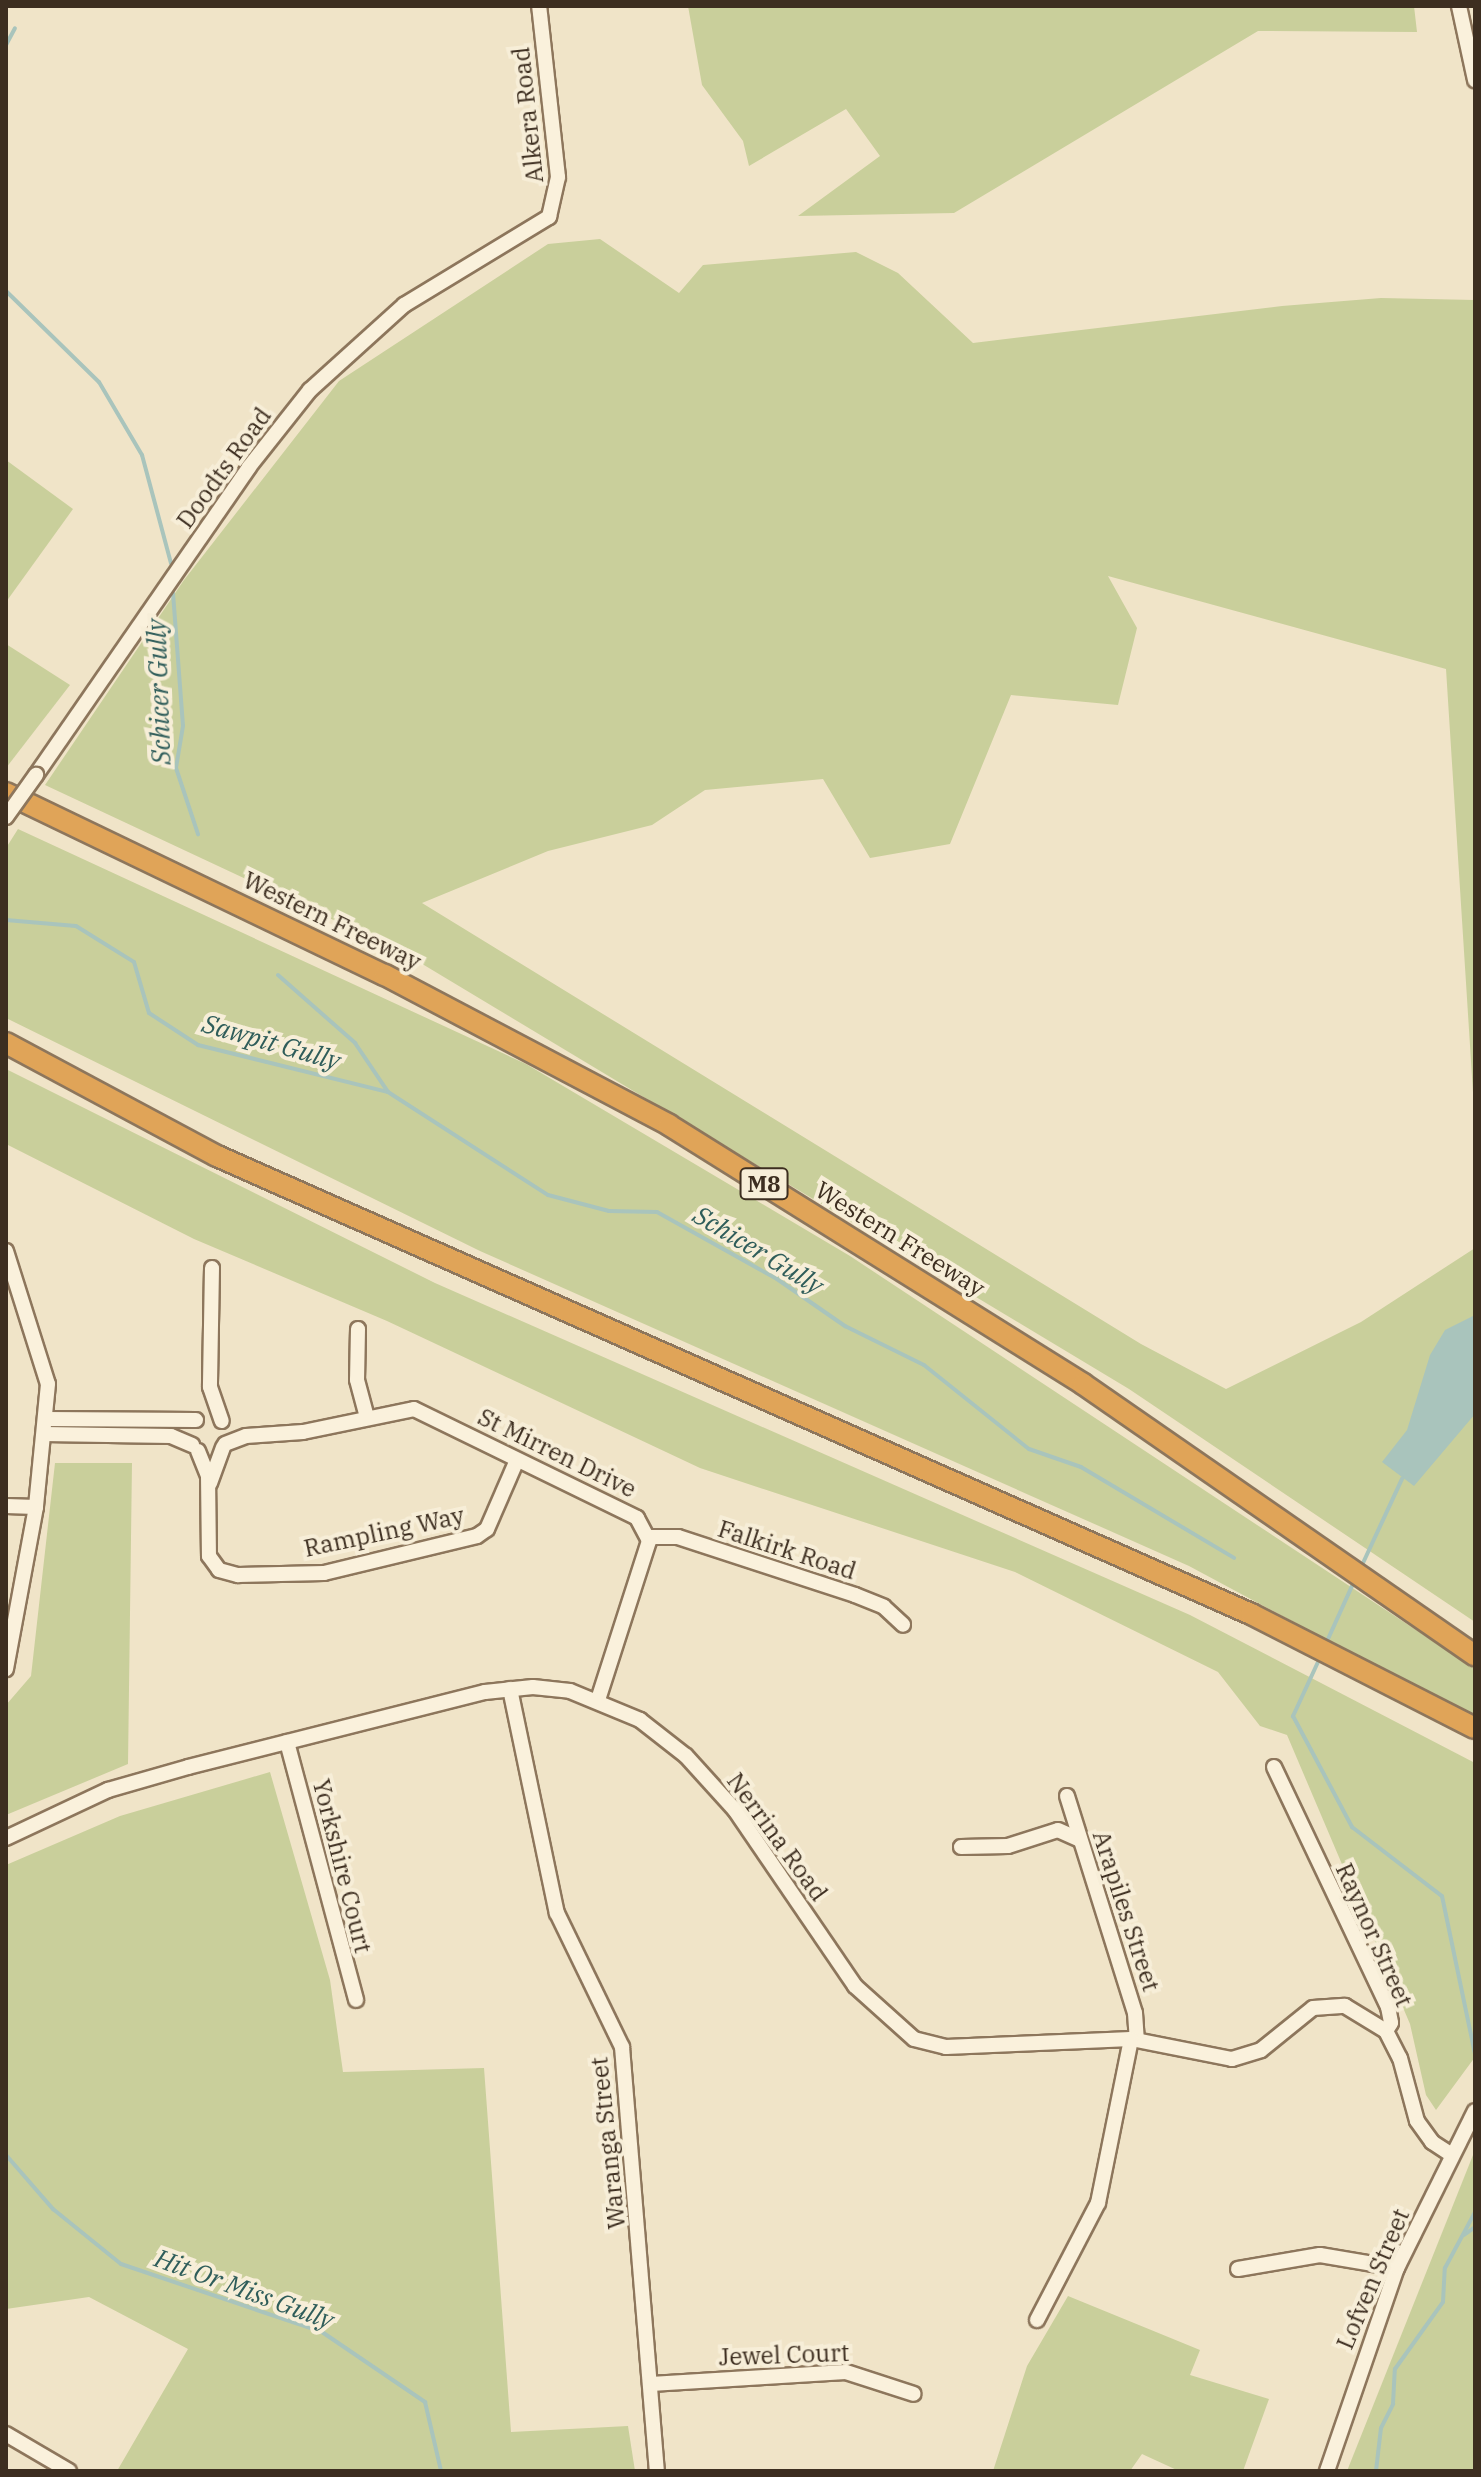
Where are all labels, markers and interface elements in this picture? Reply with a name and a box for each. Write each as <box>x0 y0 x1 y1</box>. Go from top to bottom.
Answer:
street label: Alkera Road <box>507 46 549 184</box>
street label: Doodts Road <box>171 402 277 534</box>
water label: Schicer Gully <box>141 619 177 765</box>
street label: Western Freeway <box>238 865 426 977</box>
water label: Sawpit Gully <box>199 1008 343 1076</box>
road number: M8 <box>738 1166 790 1202</box>
street label: Western Freeway <box>810 1175 990 1303</box>
water label: Schicer Gully <box>688 1199 828 1301</box>
street label: St Mirren Drive <box>473 1402 641 1504</box>
street label: Rampling Way <box>301 1501 467 1563</box>
street label: Falkirk Road <box>714 1514 860 1586</box>
street label: Nerrina Road <box>721 1767 833 1907</box>
street label: Yorkshire Court <box>306 1776 378 1956</box>
street label: Arapiles Street <box>1086 1827 1166 1995</box>
street label: Raynor Street <box>1329 1859 1419 2011</box>
street label: Waranga Street <box>585 2055 631 2231</box>
street label: Lofven Street <box>1330 2204 1416 2354</box>
water label: Hit Or Miss Gully <box>150 2242 338 2336</box>
street label: Jewel Court <box>718 2338 850 2372</box>

